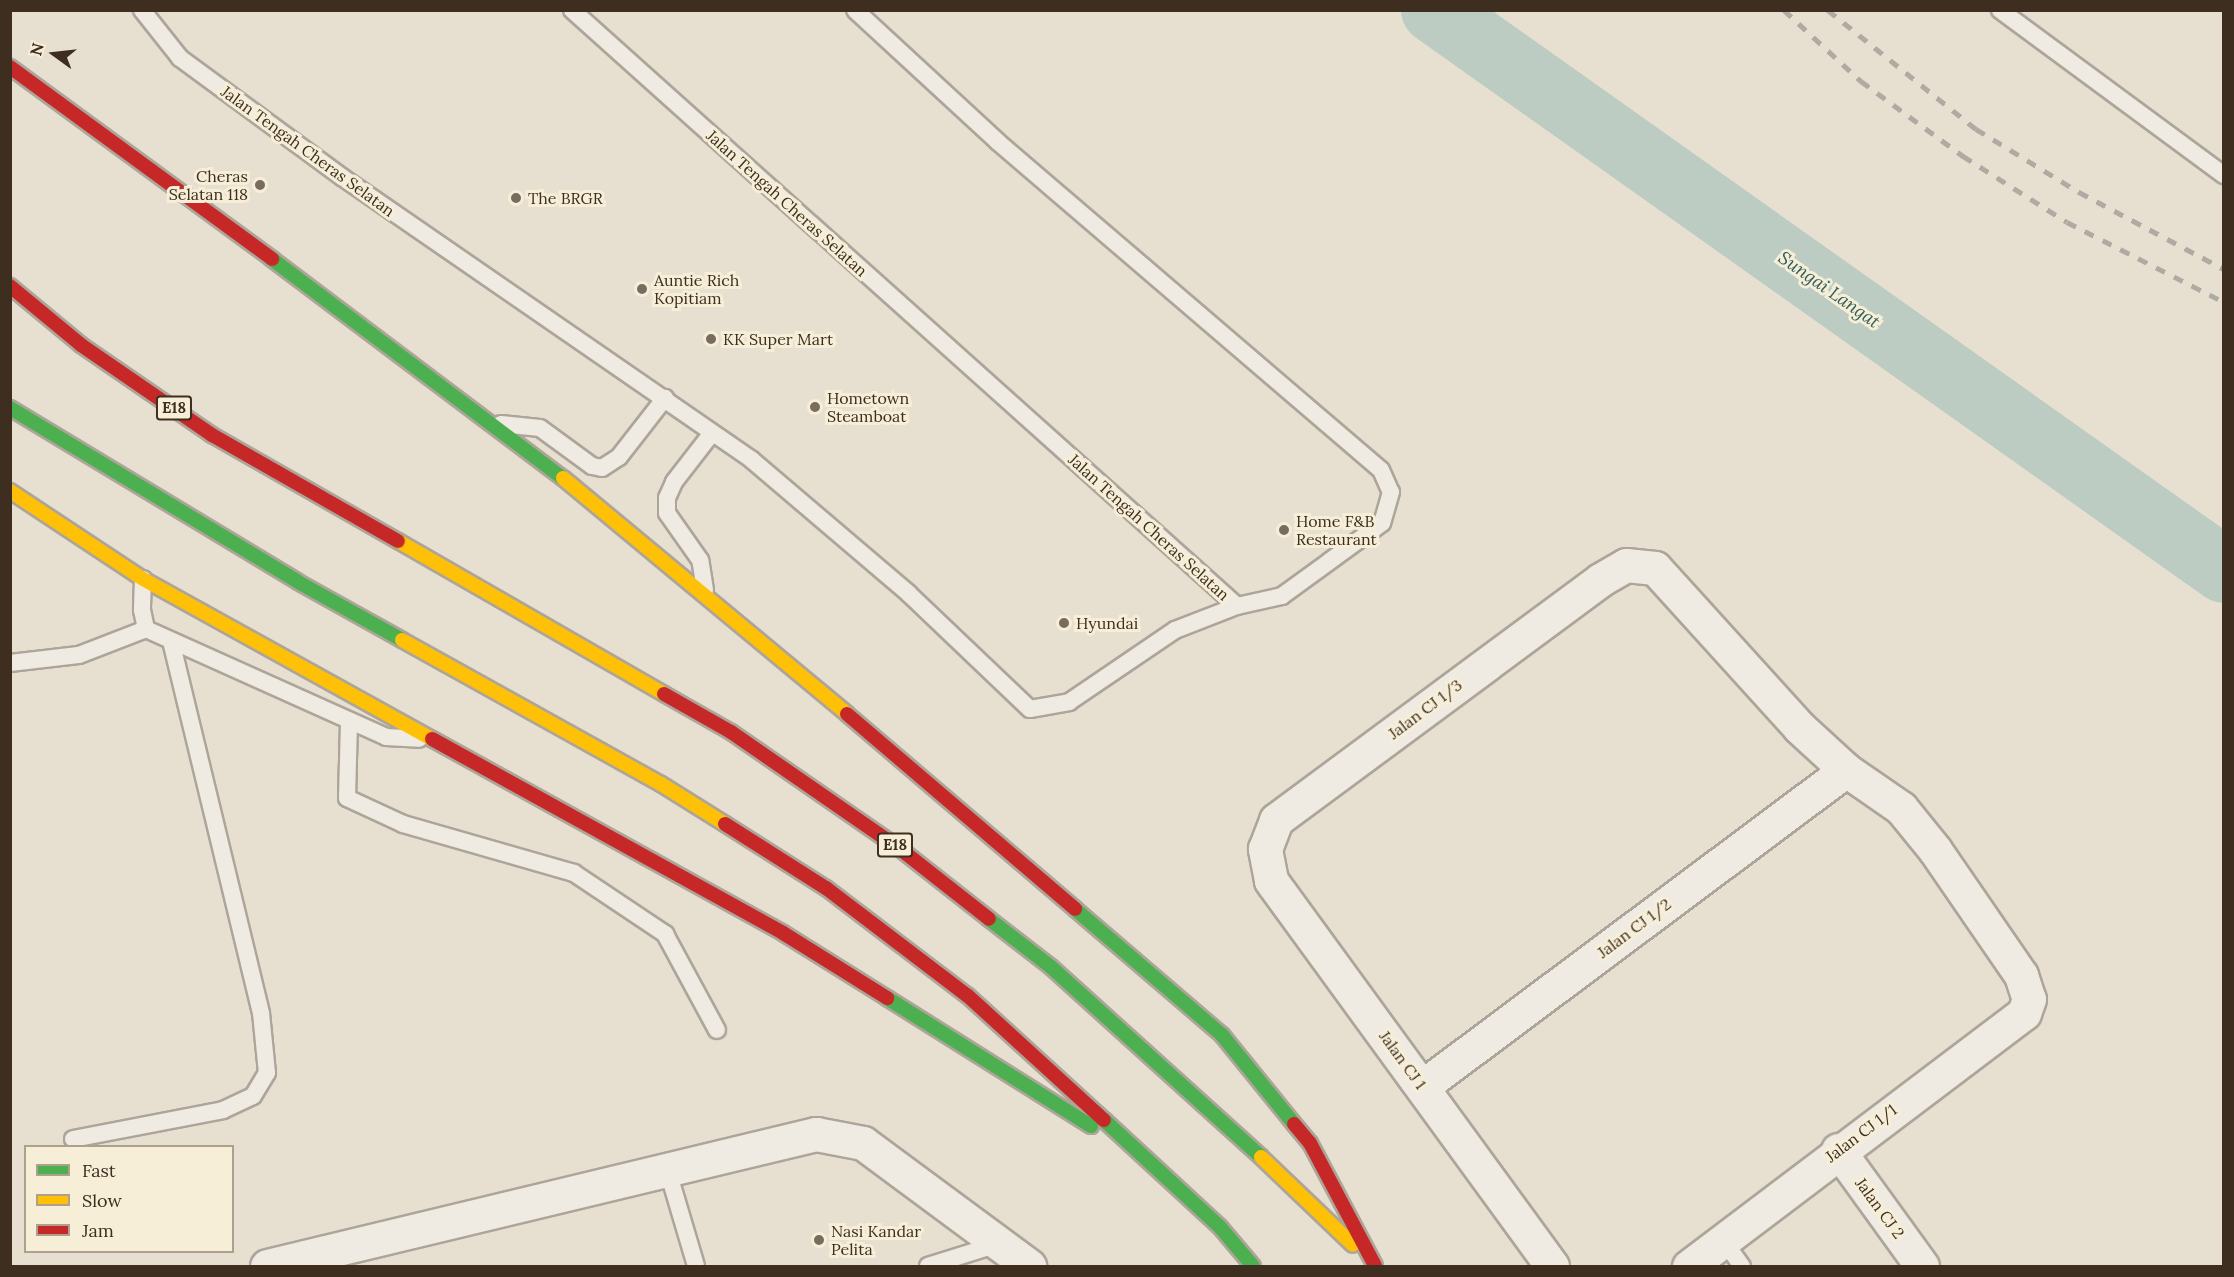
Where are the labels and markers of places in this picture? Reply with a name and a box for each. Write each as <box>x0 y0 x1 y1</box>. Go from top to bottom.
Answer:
place label: Cheras Selatan 118 <box>169 166 248 204</box>
marker: Cheras Selatan 118 <box>253 178 267 192</box>
place label: The BRGR <box>528 188 603 208</box>
marker: The BRGR <box>509 191 523 205</box>
place label: Auntie Rich Kopitiam <box>654 270 739 308</box>
marker: Auntie Rich Kopitiam <box>635 282 649 296</box>
place label: KK Super Mart <box>723 329 833 349</box>
marker: KK Super Mart <box>704 332 718 346</box>
place label: Hometown Steamboat <box>827 388 909 426</box>
marker: Hometown Steamboat <box>808 400 822 414</box>
place label: Home F&B Restaurant <box>1296 511 1377 549</box>
marker: Home F&B Restaurant <box>1277 523 1291 537</box>
place label: Hyundai <box>1076 613 1138 633</box>
marker: Hyundai <box>1057 616 1071 630</box>
place label: Nasi Kandar Pelita <box>831 1221 921 1259</box>
marker: Nasi Kandar Pelita <box>812 1233 826 1247</box>

